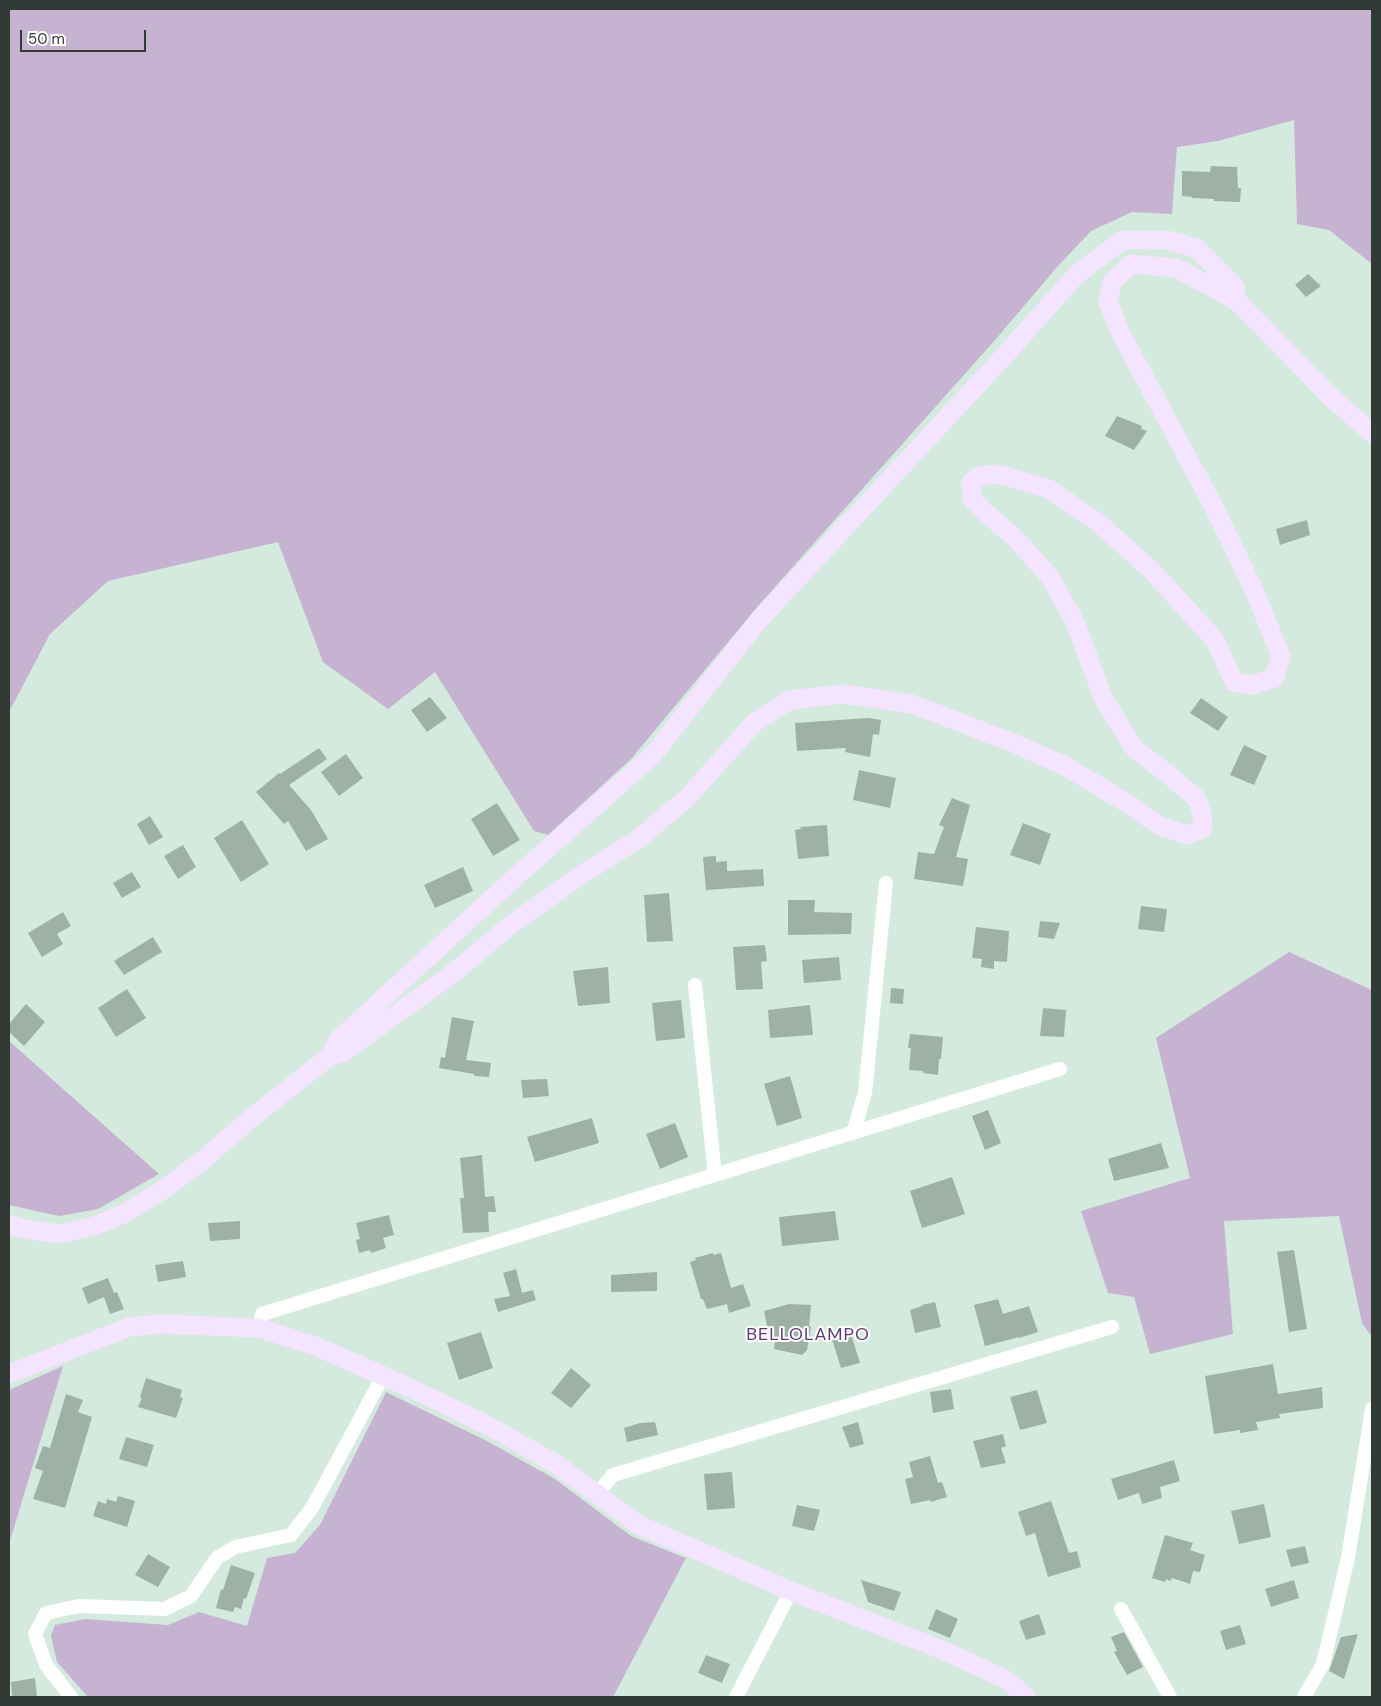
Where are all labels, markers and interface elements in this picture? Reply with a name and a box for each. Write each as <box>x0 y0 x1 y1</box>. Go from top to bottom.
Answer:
scale bar <box>22 20 149 52</box>
text: 50 m <box>28 29 65 49</box>
district label: BELLOLAMPO <box>745 1324 871 1346</box>

